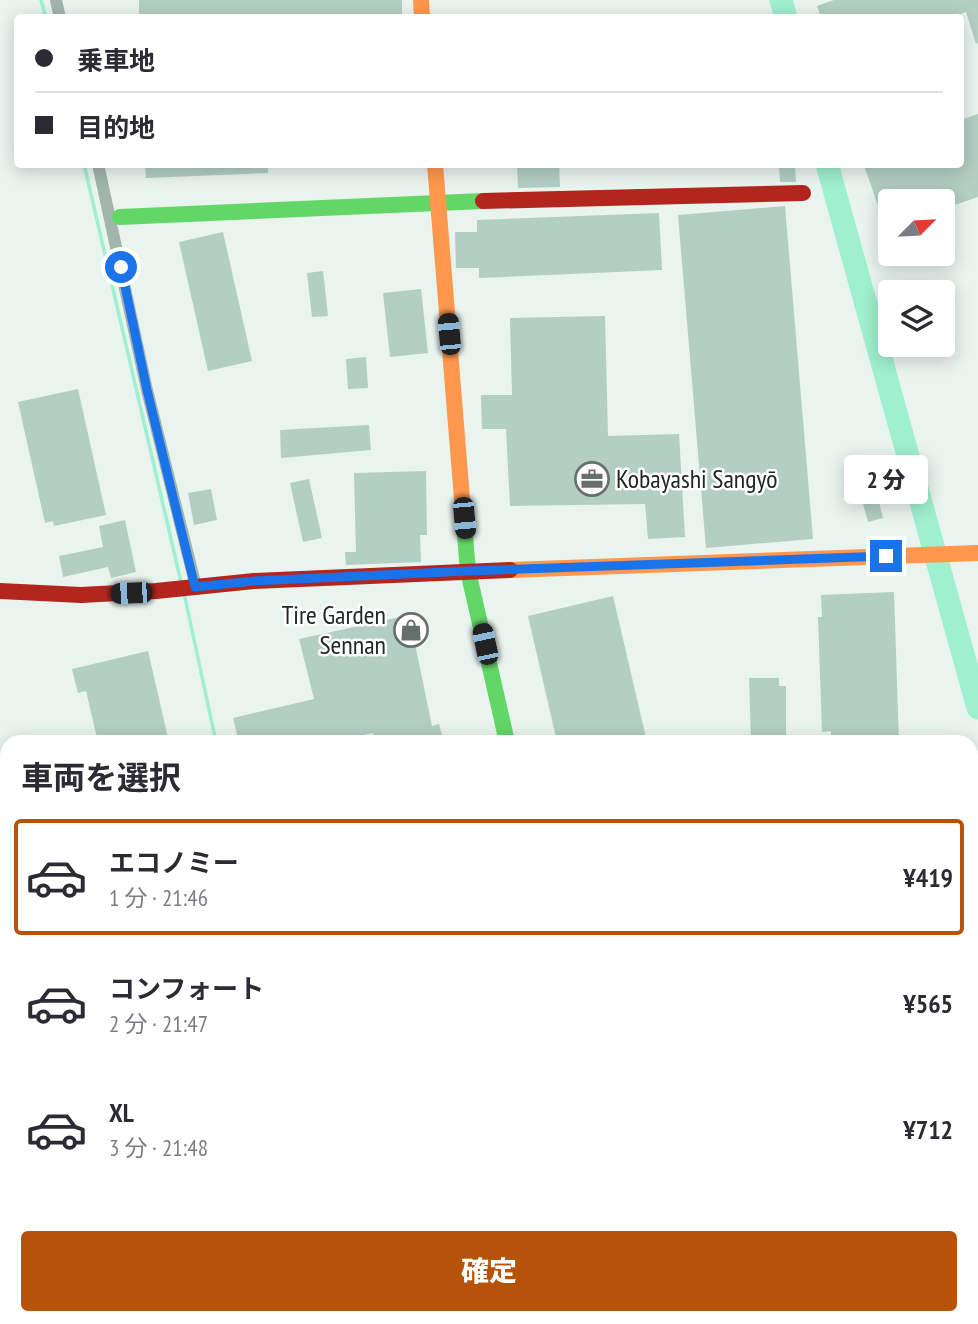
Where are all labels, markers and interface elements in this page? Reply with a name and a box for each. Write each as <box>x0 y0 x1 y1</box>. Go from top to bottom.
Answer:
text: 乗車地 <box>77 44 155 77</box>
text: 目的地 <box>77 111 155 144</box>
north arrow <box>878 189 956 266</box>
map controls <box>878 189 955 357</box>
route start <box>105 251 137 283</box>
button: layers <box>878 280 955 357</box>
car <box>437 312 462 356</box>
callout: 2 分 <box>844 454 928 504</box>
office icon: Kobayashi Sangyō <box>573 460 611 498</box>
place label: Kobayashi Sangyō <box>616 462 777 495</box>
text: 2 分 <box>867 465 905 494</box>
car <box>452 496 477 540</box>
route end <box>870 540 902 572</box>
car <box>110 582 153 604</box>
place label: Tire Garden Sennan <box>282 598 386 661</box>
shop icon: Tire Garden Sennan <box>392 611 430 649</box>
car <box>471 621 500 667</box>
text: 車両を選択 <box>21 756 181 798</box>
icon: car <box>25 846 88 909</box>
text: エコノミー <box>109 846 239 879</box>
text: ¥419 <box>903 861 953 894</box>
text: 1 分 · 21:46 <box>109 883 208 912</box>
icon: car <box>25 972 88 1035</box>
text: コンフォート <box>109 972 264 1005</box>
text: ¥565 <box>903 987 953 1020</box>
text: 2 分 · 21:47 <box>109 1009 208 1038</box>
text: XL <box>109 1096 134 1129</box>
icon: car <box>25 1098 88 1161</box>
text: ¥712 <box>903 1113 953 1146</box>
text: 3 分 · 21:48 <box>109 1133 208 1162</box>
button: 確定 <box>21 1231 957 1311</box>

